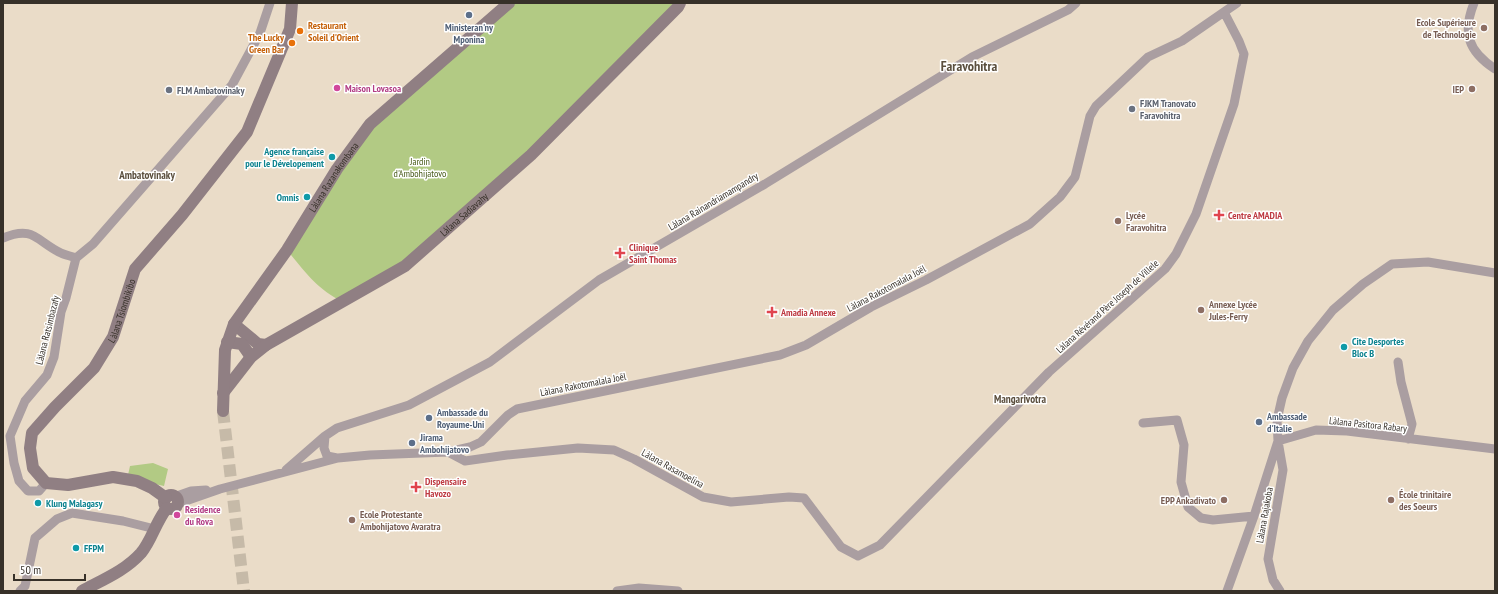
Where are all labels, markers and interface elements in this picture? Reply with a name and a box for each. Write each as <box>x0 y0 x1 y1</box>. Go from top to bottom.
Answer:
marker: Ministeran'ny Mponina <box>464 10 474 20</box>
place label: Ecole Supérieure de Technologie <box>1416 16 1476 41</box>
place label: Restaurant Soleil d'Orient <box>308 19 359 44</box>
place label: Ministeran'ny Mponina <box>445 21 494 46</box>
marker: Ecole Supérieure de Technologie <box>1479 23 1489 33</box>
marker: Restaurant Soleil d'Orient <box>295 26 305 36</box>
place label: The Lucky Green Bar <box>248 31 285 56</box>
marker: The Lucky Green Bar <box>287 38 297 48</box>
district label: Faravohitra <box>941 57 998 75</box>
place label: Maison Lovasoa <box>345 82 401 95</box>
marker: Maison Lovasoa <box>332 83 342 93</box>
place label: IEP <box>1453 83 1464 96</box>
place label: FLM Ambatovinaky <box>177 84 245 97</box>
marker: IEP <box>1467 84 1477 94</box>
marker: FLM Ambatovinaky <box>164 85 174 95</box>
place label: FJKM Tranovato Faravohitra <box>1140 97 1196 122</box>
marker: FJKM Tranovato Faravohitra <box>1127 104 1137 114</box>
street label: Làlana Razanakombana <box>306 140 361 215</box>
place label: Agence française pour le Dévelopement <box>245 145 324 170</box>
marker: Agence française pour le Dévelopement <box>327 152 337 162</box>
park label: Jardin d'Ambohijatovo <box>394 155 446 180</box>
district label: Ambatovinaky <box>118 168 175 182</box>
street label: Làlana Rainandriamampandry <box>666 169 761 233</box>
street label: Làlana Sadiavahy <box>437 190 491 239</box>
place label: Omnis <box>277 191 299 204</box>
marker: Omnis <box>302 192 312 202</box>
place label: Lycée Faravohitra <box>1126 209 1166 234</box>
marker: Centre AMADIA <box>1213 209 1225 221</box>
place label: Centre AMADIA <box>1228 209 1283 222</box>
marker: Lycée Faravohitra <box>1113 216 1123 226</box>
place label: Clinique Saint Thomas <box>629 241 677 266</box>
marker: Clinique Saint Thomas <box>614 247 626 259</box>
street label: Làlana Révérand Père Joseph de Villele <box>1053 257 1161 356</box>
street label: Làlana Rakotomalala Joël <box>845 262 928 315</box>
street label: Làlana Tsiombikibo <box>105 277 138 345</box>
street label: Làlana Ratsimbazafy <box>33 294 62 366</box>
place label: Annexe Lycée Jules-Ferry <box>1208 298 1257 323</box>
marker: Annexe Lycée Jules-Ferry <box>1196 305 1206 315</box>
marker: Amadia Annexe <box>766 306 778 318</box>
place label: Amadia Annexe <box>780 306 836 319</box>
place label: Cite Desportes Bloc B <box>1352 335 1404 360</box>
marker: Cite Desportes Bloc B <box>1339 342 1349 352</box>
street label: Làlana Rakotomalala Joël <box>539 370 628 399</box>
district label: Mangarivotra <box>994 392 1046 406</box>
place label: Ambassade du Royaume-Uni <box>436 406 489 431</box>
place label: Ambassade d'Italie <box>1266 410 1307 435</box>
marker: Ambassade du Royaume-Uni <box>424 413 434 423</box>
street label: Làlana Pasitora Rabary <box>1328 414 1408 435</box>
marker: Ambassade d'Italie <box>1254 417 1264 427</box>
place label: Jirama Ambohijatovo <box>419 431 470 456</box>
marker: Jirama Ambohijatovo <box>407 438 417 448</box>
street label: Làlana Rasamoelina <box>639 446 706 491</box>
place label: Dispensaire Havozo <box>425 475 466 500</box>
marker: Dispensaire Havozo <box>410 481 422 493</box>
street label: Làlana Rajakoba <box>1253 486 1276 544</box>
place label: École trinitaire des Soeurs <box>1399 488 1451 513</box>
place label: EPP Ankadivato <box>1161 494 1217 507</box>
marker: EPP Ankadivato <box>1219 495 1229 505</box>
marker: École trinitaire des Soeurs <box>1386 495 1396 505</box>
place label: Klung Malagasy <box>46 497 103 510</box>
marker: Klung Malagasy <box>33 498 43 508</box>
place label: Residence du Rova <box>185 503 221 528</box>
place label: Ecole Protestante Ambohijatovo Avaratra <box>359 508 441 533</box>
marker: Residence du Rova <box>172 510 182 520</box>
marker: Ecole Protestante Ambohijatovo Avaratra <box>347 515 357 525</box>
place label: FFPM <box>84 542 104 555</box>
marker: FFPM <box>71 543 81 553</box>
scale bar <box>14 556 85 582</box>
text: 50 m <box>20 562 41 577</box>

